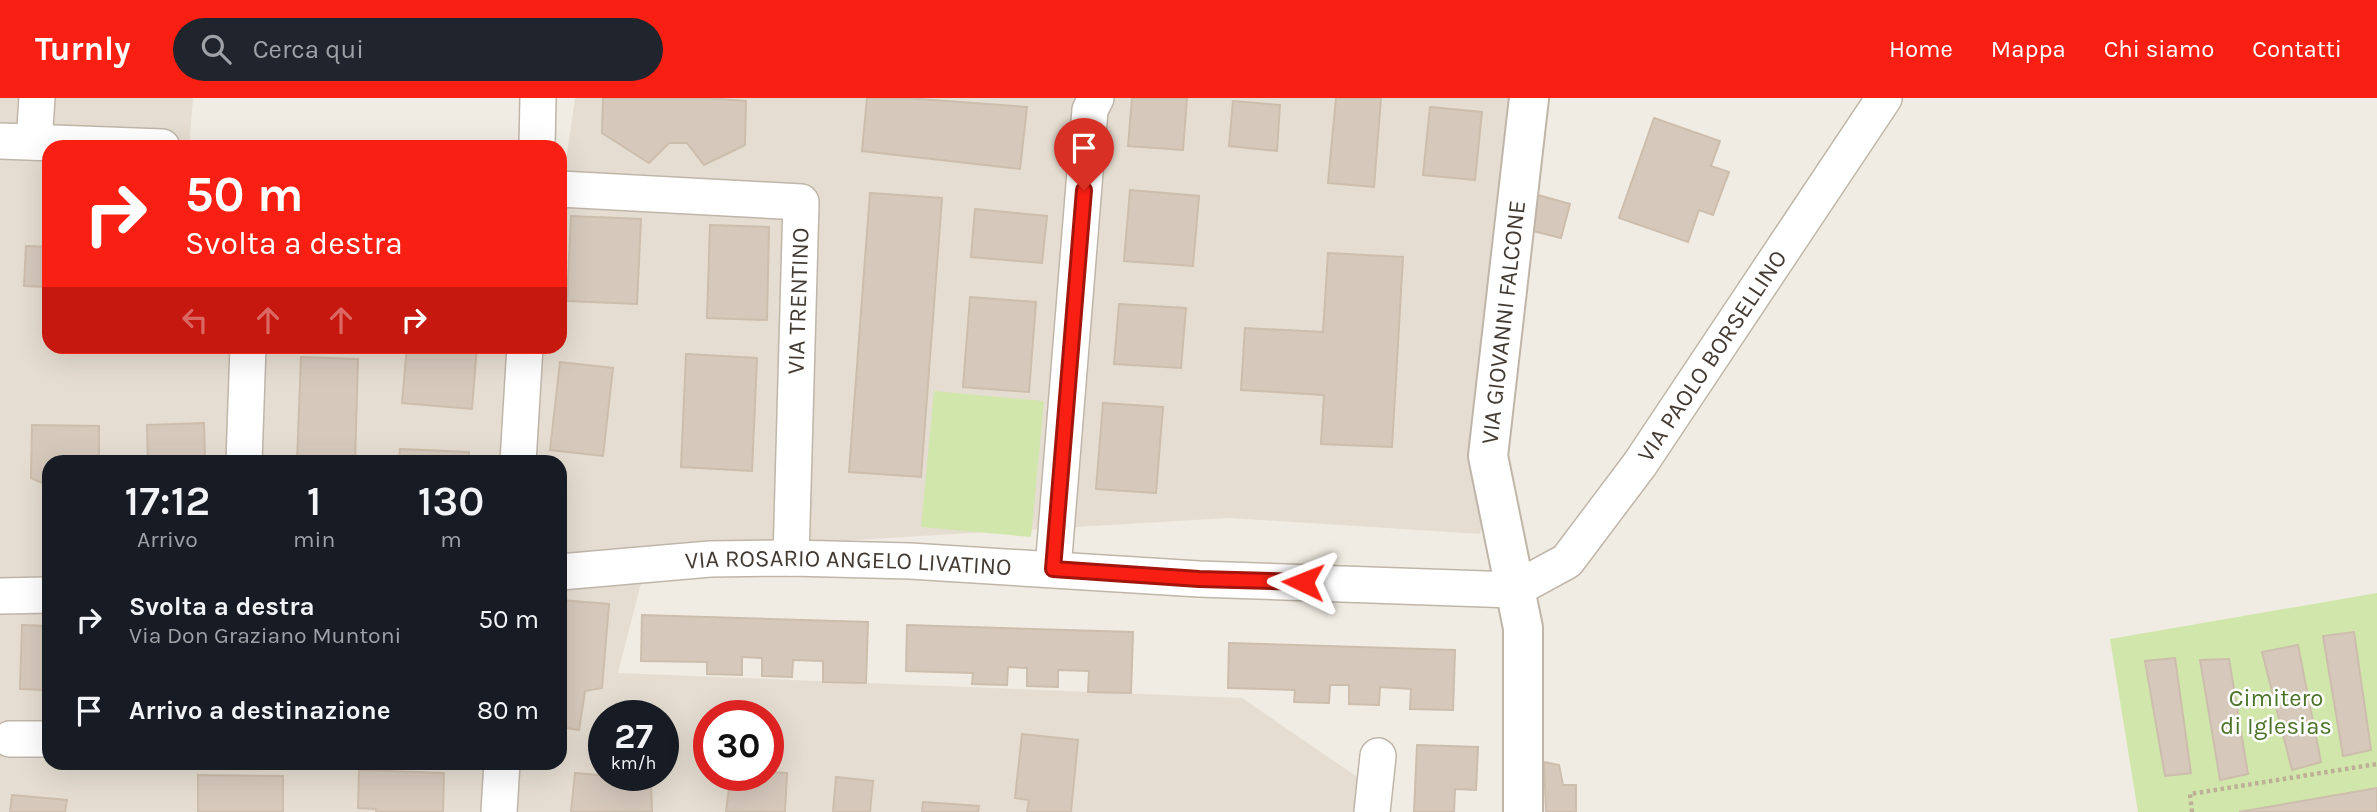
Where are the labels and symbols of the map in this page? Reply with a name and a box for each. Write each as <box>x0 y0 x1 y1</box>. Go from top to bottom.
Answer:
pin <box>1054 118 1114 190</box>
street label: VIA GIOVANNI FALCONE <box>1475 199 1531 446</box>
street label: VIA TRENTINO <box>781 227 815 375</box>
street label: VIA PAOLO BORSELLINO <box>1632 245 1792 467</box>
street label: VIA ROSARIO ANGELO LIVATINO <box>684 544 1012 581</box>
position arrow <box>1266 545 1340 619</box>
park label: Cimitero di Iglesias <box>2220 684 2332 740</box>
speed limit sign: 30 <box>693 700 784 791</box>

